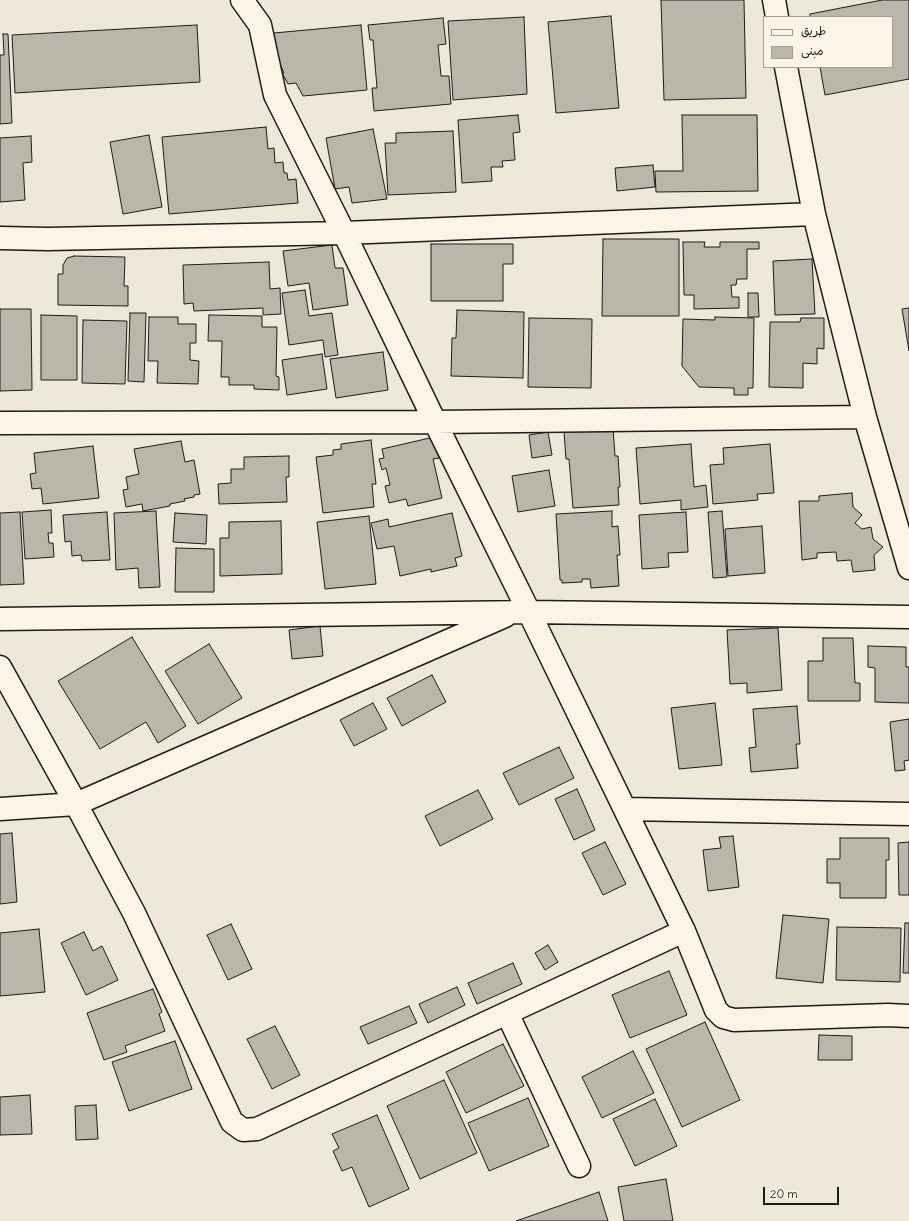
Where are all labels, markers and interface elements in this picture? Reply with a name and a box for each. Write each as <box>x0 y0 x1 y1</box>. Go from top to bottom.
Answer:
legend <box>763 16 893 68</box>
text: طريق <box>801 23 826 38</box>
text: مبنى <box>801 43 824 58</box>
scale bar <box>765 1179 841 1205</box>
text: 20 m <box>770 1186 798 1201</box>

